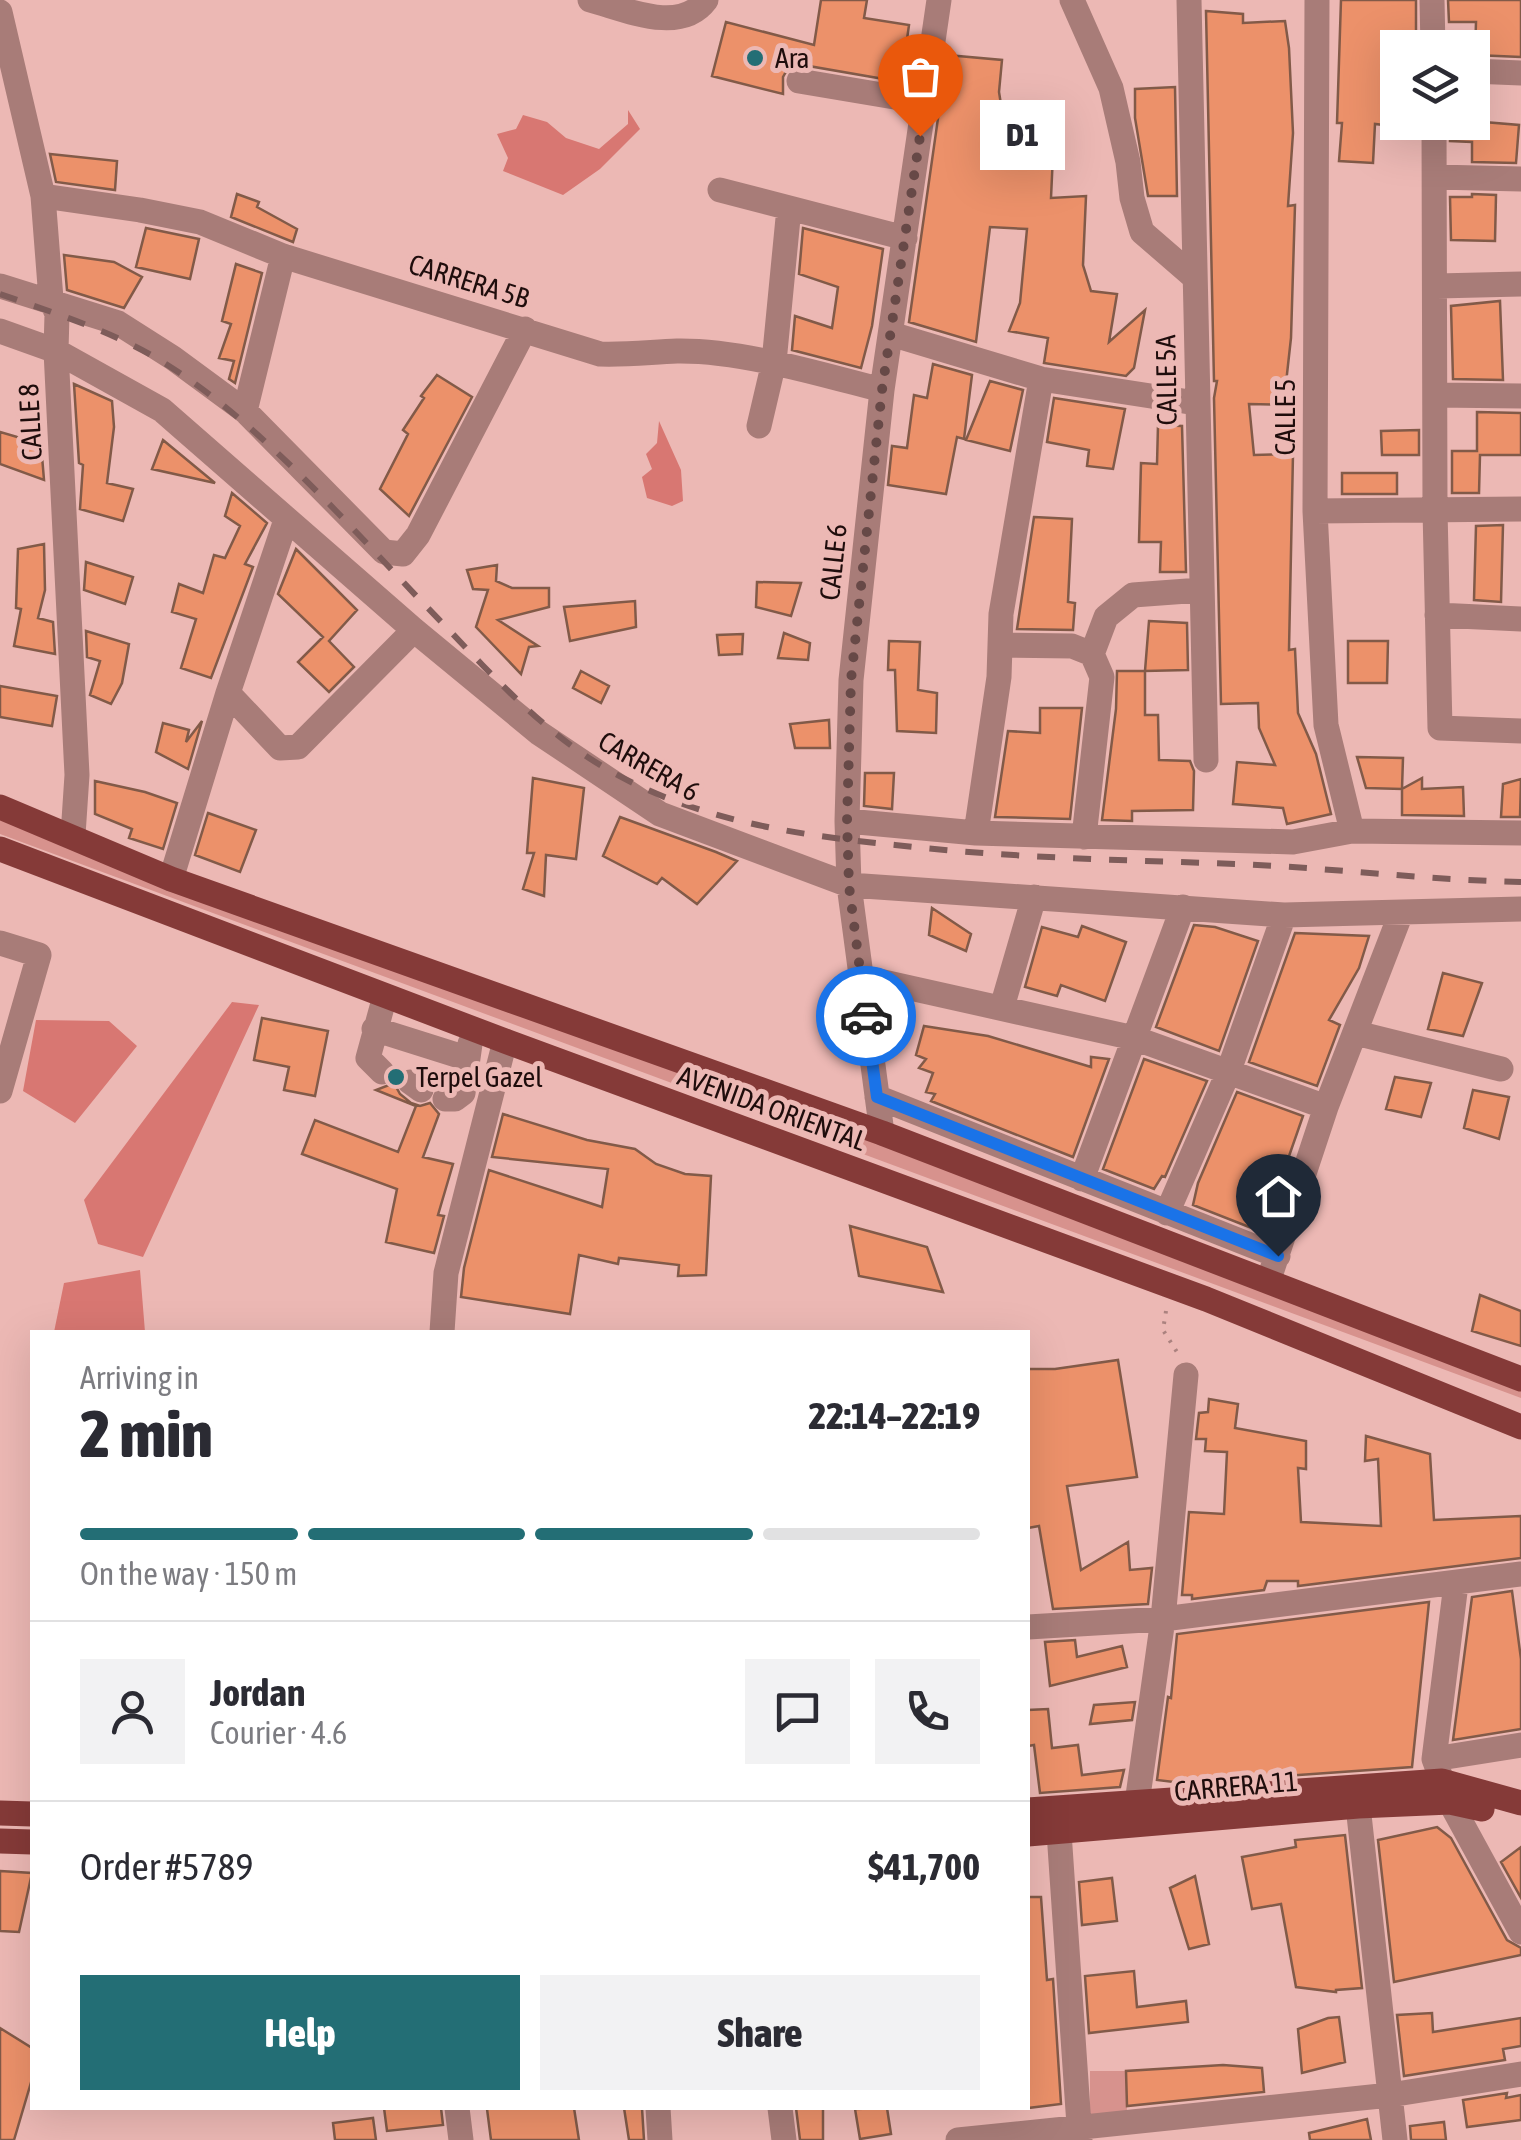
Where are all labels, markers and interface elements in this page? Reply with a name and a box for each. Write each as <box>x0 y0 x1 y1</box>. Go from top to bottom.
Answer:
map controls <box>1380 30 1490 140</box>
button: layers <box>1380 30 1490 140</box>
pin <box>878 34 963 137</box>
place label: Ara <box>775 42 809 74</box>
marker: Ara <box>744 47 766 69</box>
icon: bag <box>893 49 948 104</box>
callout: D1 <box>980 101 1065 171</box>
text: D1 <box>1006 116 1039 153</box>
street label: CARRERA 5B <box>405 248 533 314</box>
street label: CALLE 5A <box>1149 334 1183 426</box>
street label: CALLE 5 <box>1269 379 1301 455</box>
street label: CALLE 8 <box>12 383 48 461</box>
street label: CALLE 6 <box>813 522 853 602</box>
street label: CARRERA 6 <box>593 724 705 808</box>
courier <box>816 966 916 1066</box>
icon: car <box>839 989 894 1044</box>
street label: AVENIDA ORIENTAL <box>674 1059 870 1157</box>
place label: Terpel Gazel <box>416 1061 543 1093</box>
marker: Terpel Gazel <box>385 1066 407 1088</box>
pin <box>1236 1154 1321 1257</box>
icon: home <box>1251 1169 1306 1224</box>
text: Arriving in <box>80 1359 199 1396</box>
text: 22:14–22:19 <box>808 1394 980 1437</box>
text: 2 min <box>80 1396 213 1471</box>
text: On the way · 150 m <box>80 1555 297 1592</box>
button: person <box>80 1659 185 1764</box>
button: chat <box>745 1659 850 1764</box>
button: phone <box>875 1659 980 1764</box>
text: Jordan <box>210 1671 305 1714</box>
text: Courier · 4.6 <box>210 1714 347 1751</box>
street label: CARRERA 11 <box>1173 1765 1299 1807</box>
text: Order #5789 <box>80 1845 253 1888</box>
text: $41,700 <box>868 1845 980 1888</box>
button: Help <box>80 1975 520 2090</box>
button: Share <box>540 1975 980 2090</box>

